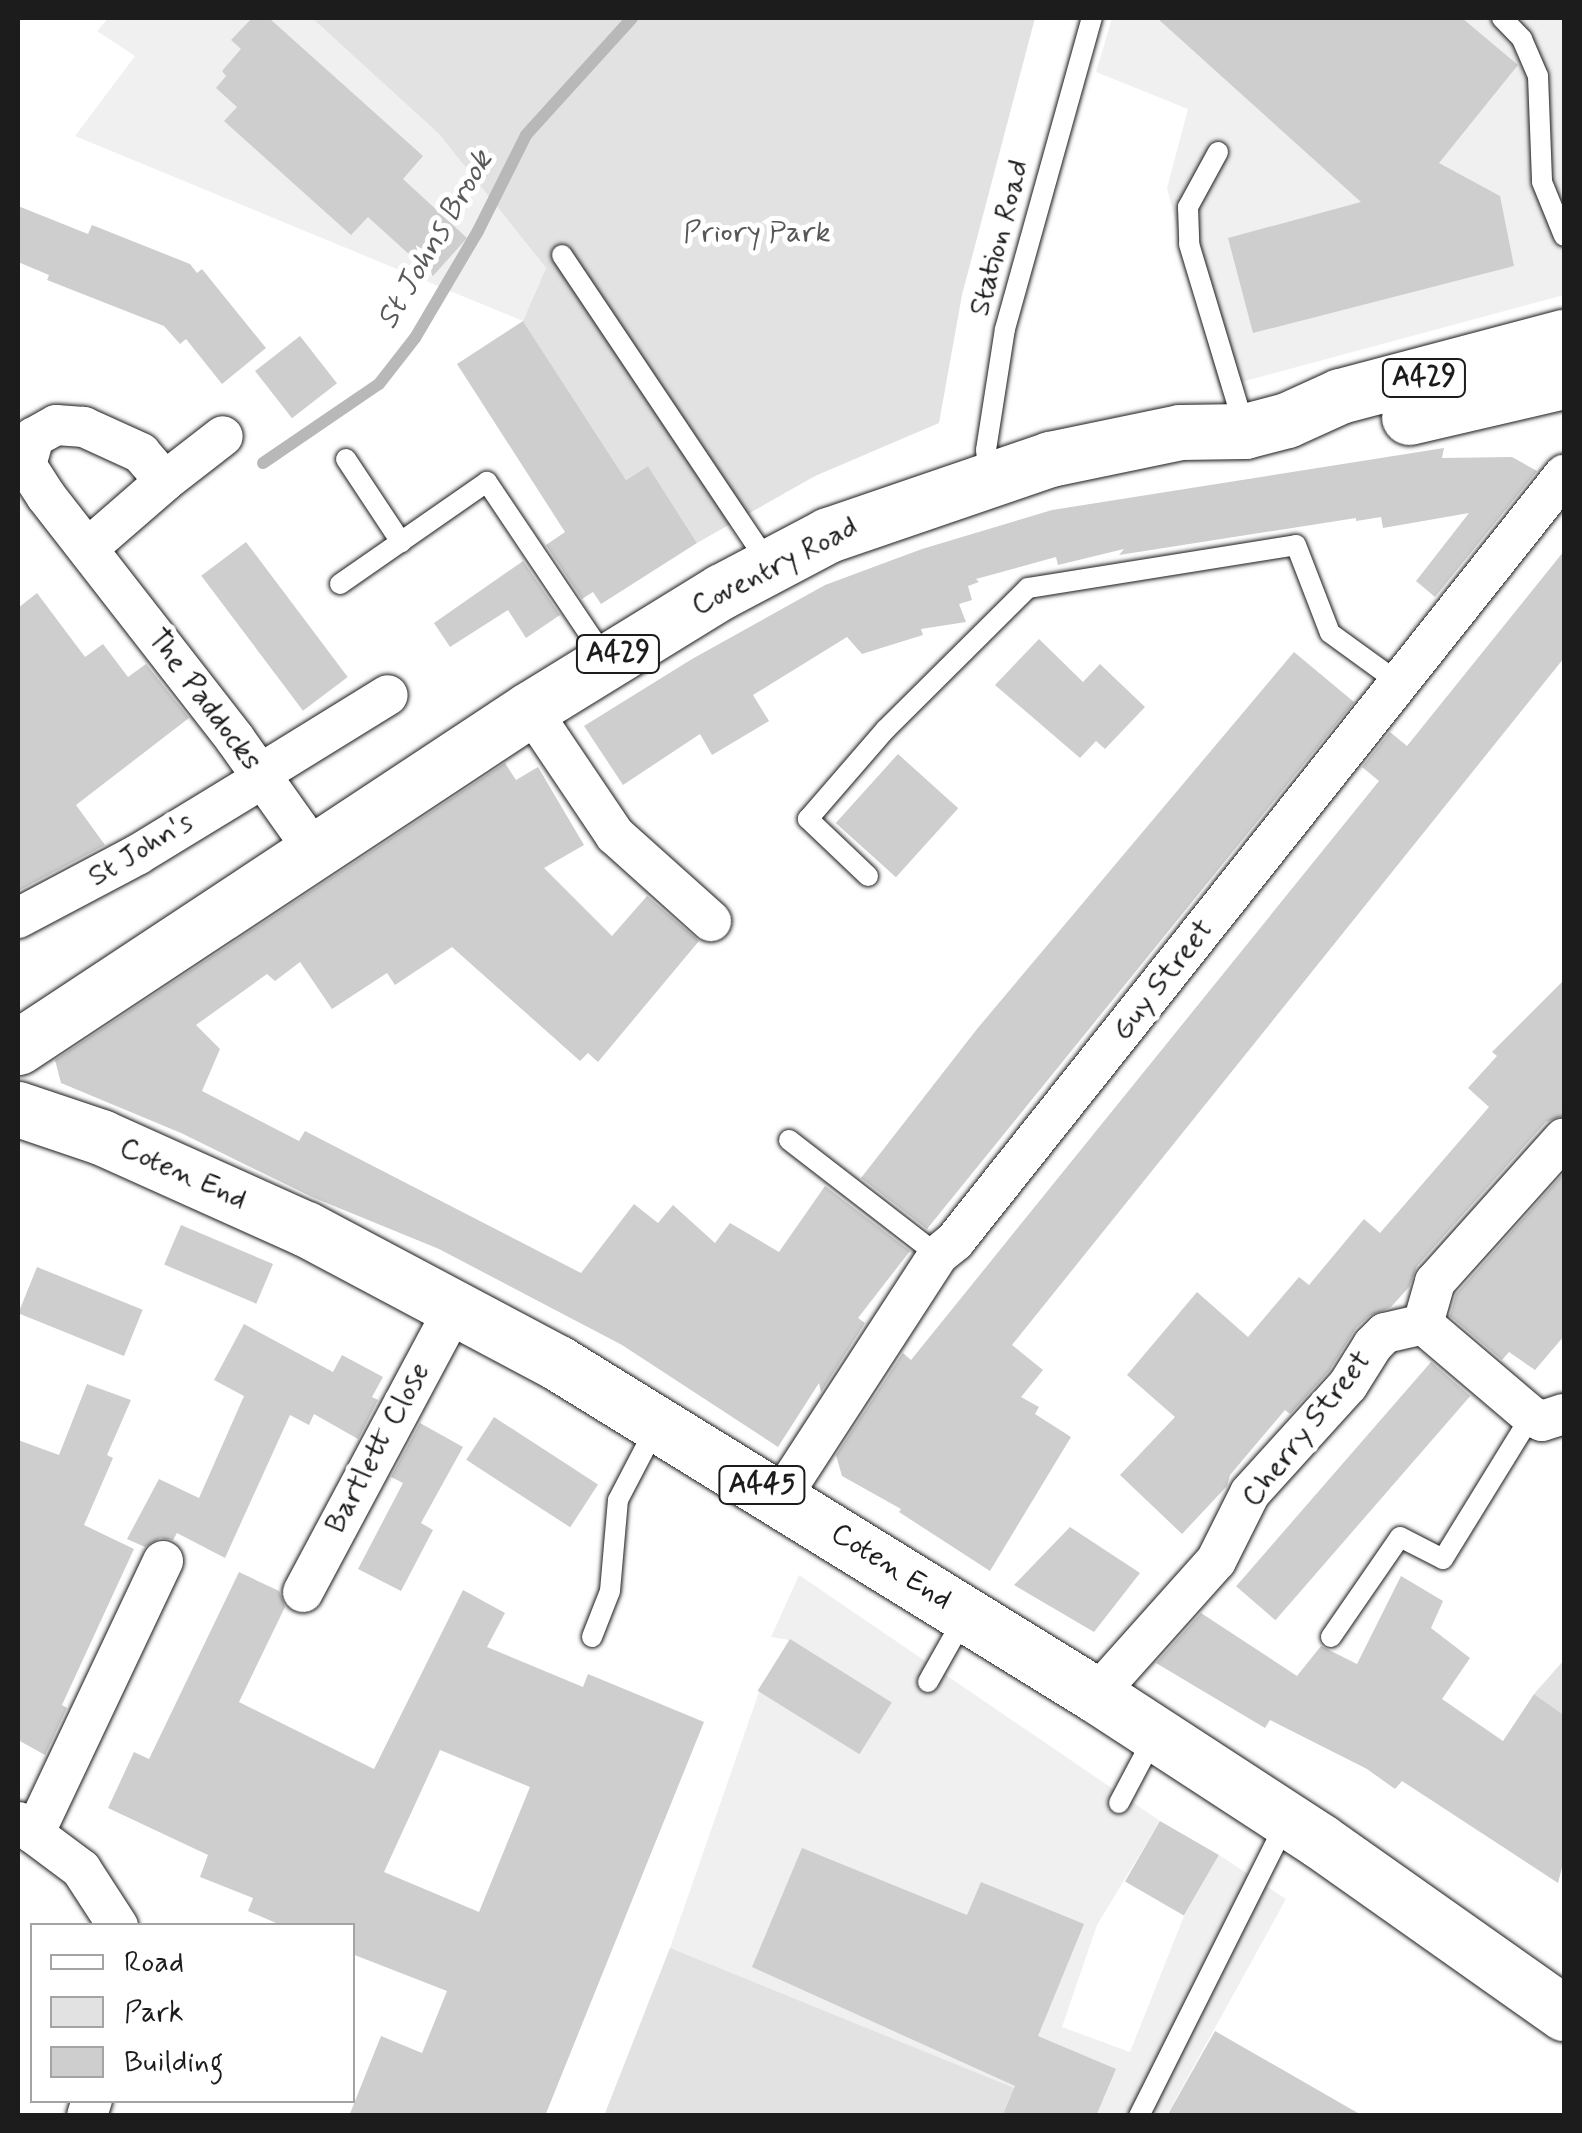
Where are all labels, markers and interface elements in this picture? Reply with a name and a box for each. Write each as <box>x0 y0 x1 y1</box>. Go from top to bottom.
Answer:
water label: St Johns Brook <box>366 140 504 340</box>
street label: Station Road <box>962 158 1038 318</box>
park label: Priory Park <box>684 215 830 251</box>
road number: A429 <box>1382 355 1466 401</box>
street label: Coventry Road <box>686 510 864 624</box>
street label: The Paddocks <box>139 622 269 778</box>
road number: A429 <box>576 631 660 677</box>
street label: St John's <box>79 803 203 897</box>
street label: Guy Street <box>1105 913 1221 1047</box>
street label: Coten End <box>113 1130 253 1218</box>
street label: Cherry Street <box>1235 1344 1379 1514</box>
street label: Bartlett Close <box>318 1356 438 1540</box>
road number: A445 <box>717 1462 807 1508</box>
street label: Coten End <box>824 1516 958 1618</box>
legend <box>30 1923 355 2103</box>
text: Road <box>124 1943 184 1982</box>
text: Park <box>124 1993 184 2032</box>
text: Building <box>124 2043 223 2082</box>

